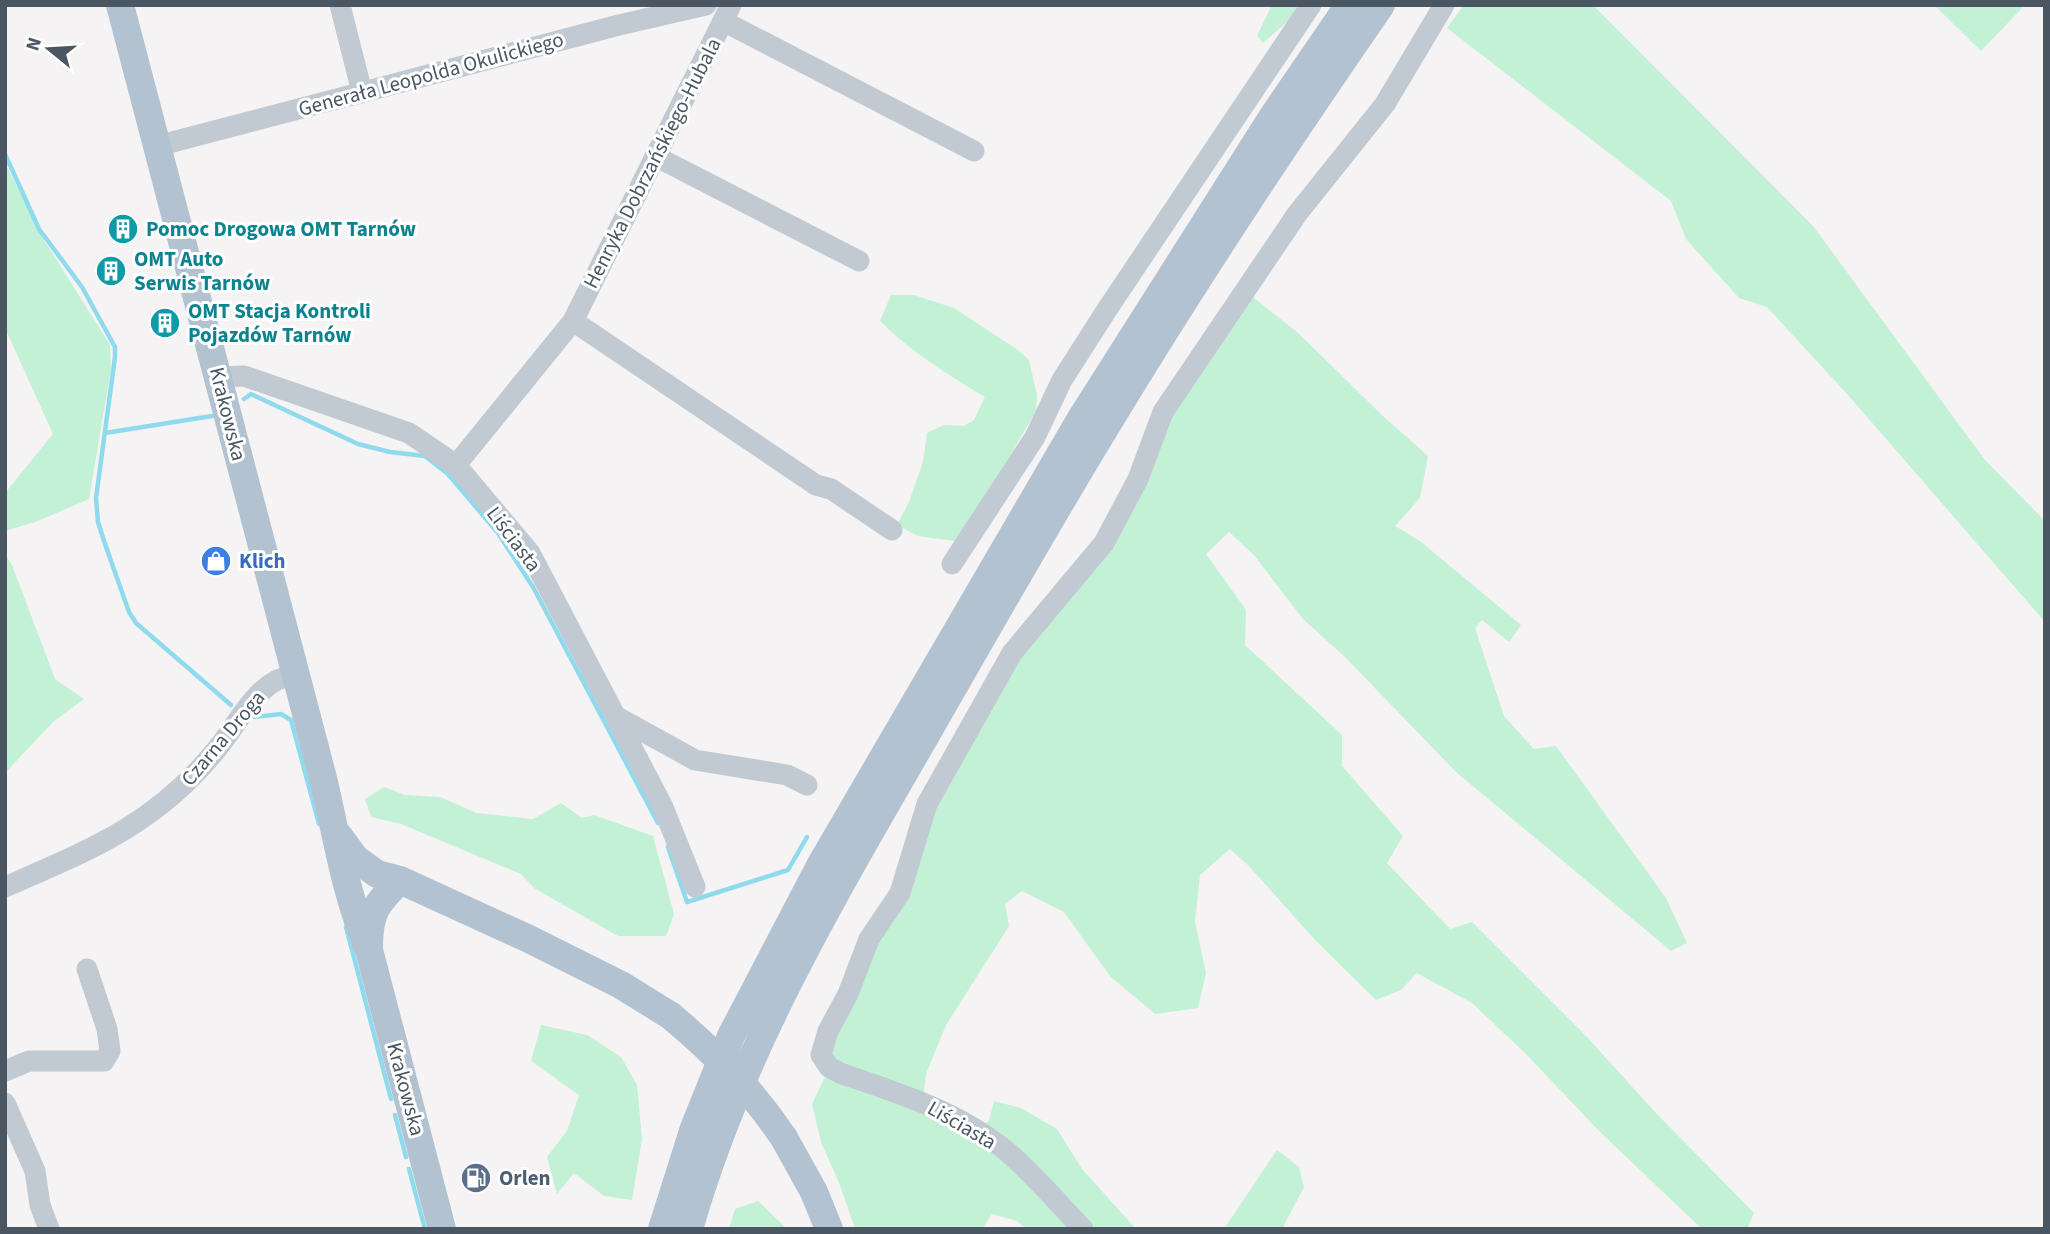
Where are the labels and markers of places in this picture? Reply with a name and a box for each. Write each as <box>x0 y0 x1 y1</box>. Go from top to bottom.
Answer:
building icon: Pomoc Drogowa OMT Tarnów <box>106 212 140 246</box>
place label: Pomoc Drogowa OMT Tarnów <box>146 214 416 244</box>
place label: OMT Auto Serwis Tarnów <box>134 244 270 298</box>
building icon: OMT Auto Serwis Tarnów <box>94 254 128 288</box>
place label: OMT Stacja Kontroli Pojazdów Tarnów <box>188 296 371 350</box>
building icon: OMT Stacja Kontroli Pojazdów Tarnów <box>148 306 182 340</box>
shop icon: Klich <box>199 544 233 578</box>
place label: Klich <box>239 546 286 576</box>
fuel station icon: Orlen <box>459 1161 493 1195</box>
place label: Orlen <box>499 1163 551 1193</box>

